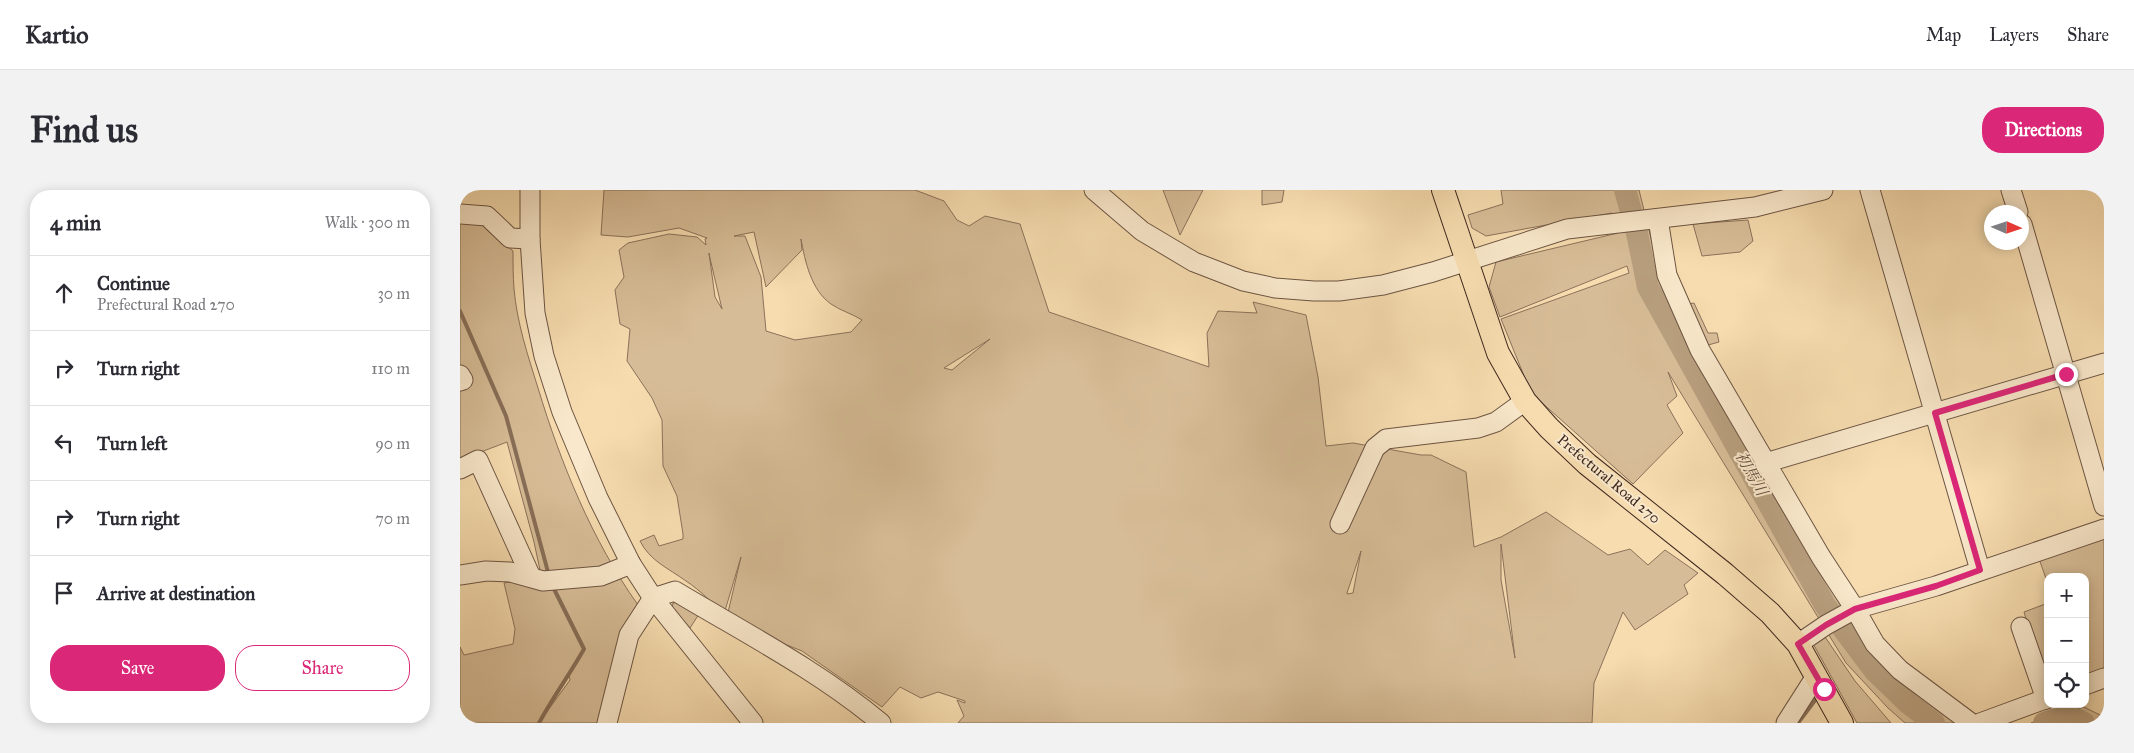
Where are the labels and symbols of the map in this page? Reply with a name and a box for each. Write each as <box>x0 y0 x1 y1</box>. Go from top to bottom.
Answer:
north arrow <box>1984 205 2029 250</box>
route end <box>2055 363 2078 386</box>
street label: Prefectural Road 270 <box>1554 431 1664 527</box>
water label: 初馬川 <box>1732 448 1772 501</box>
route start <box>1813 678 1836 701</box>

